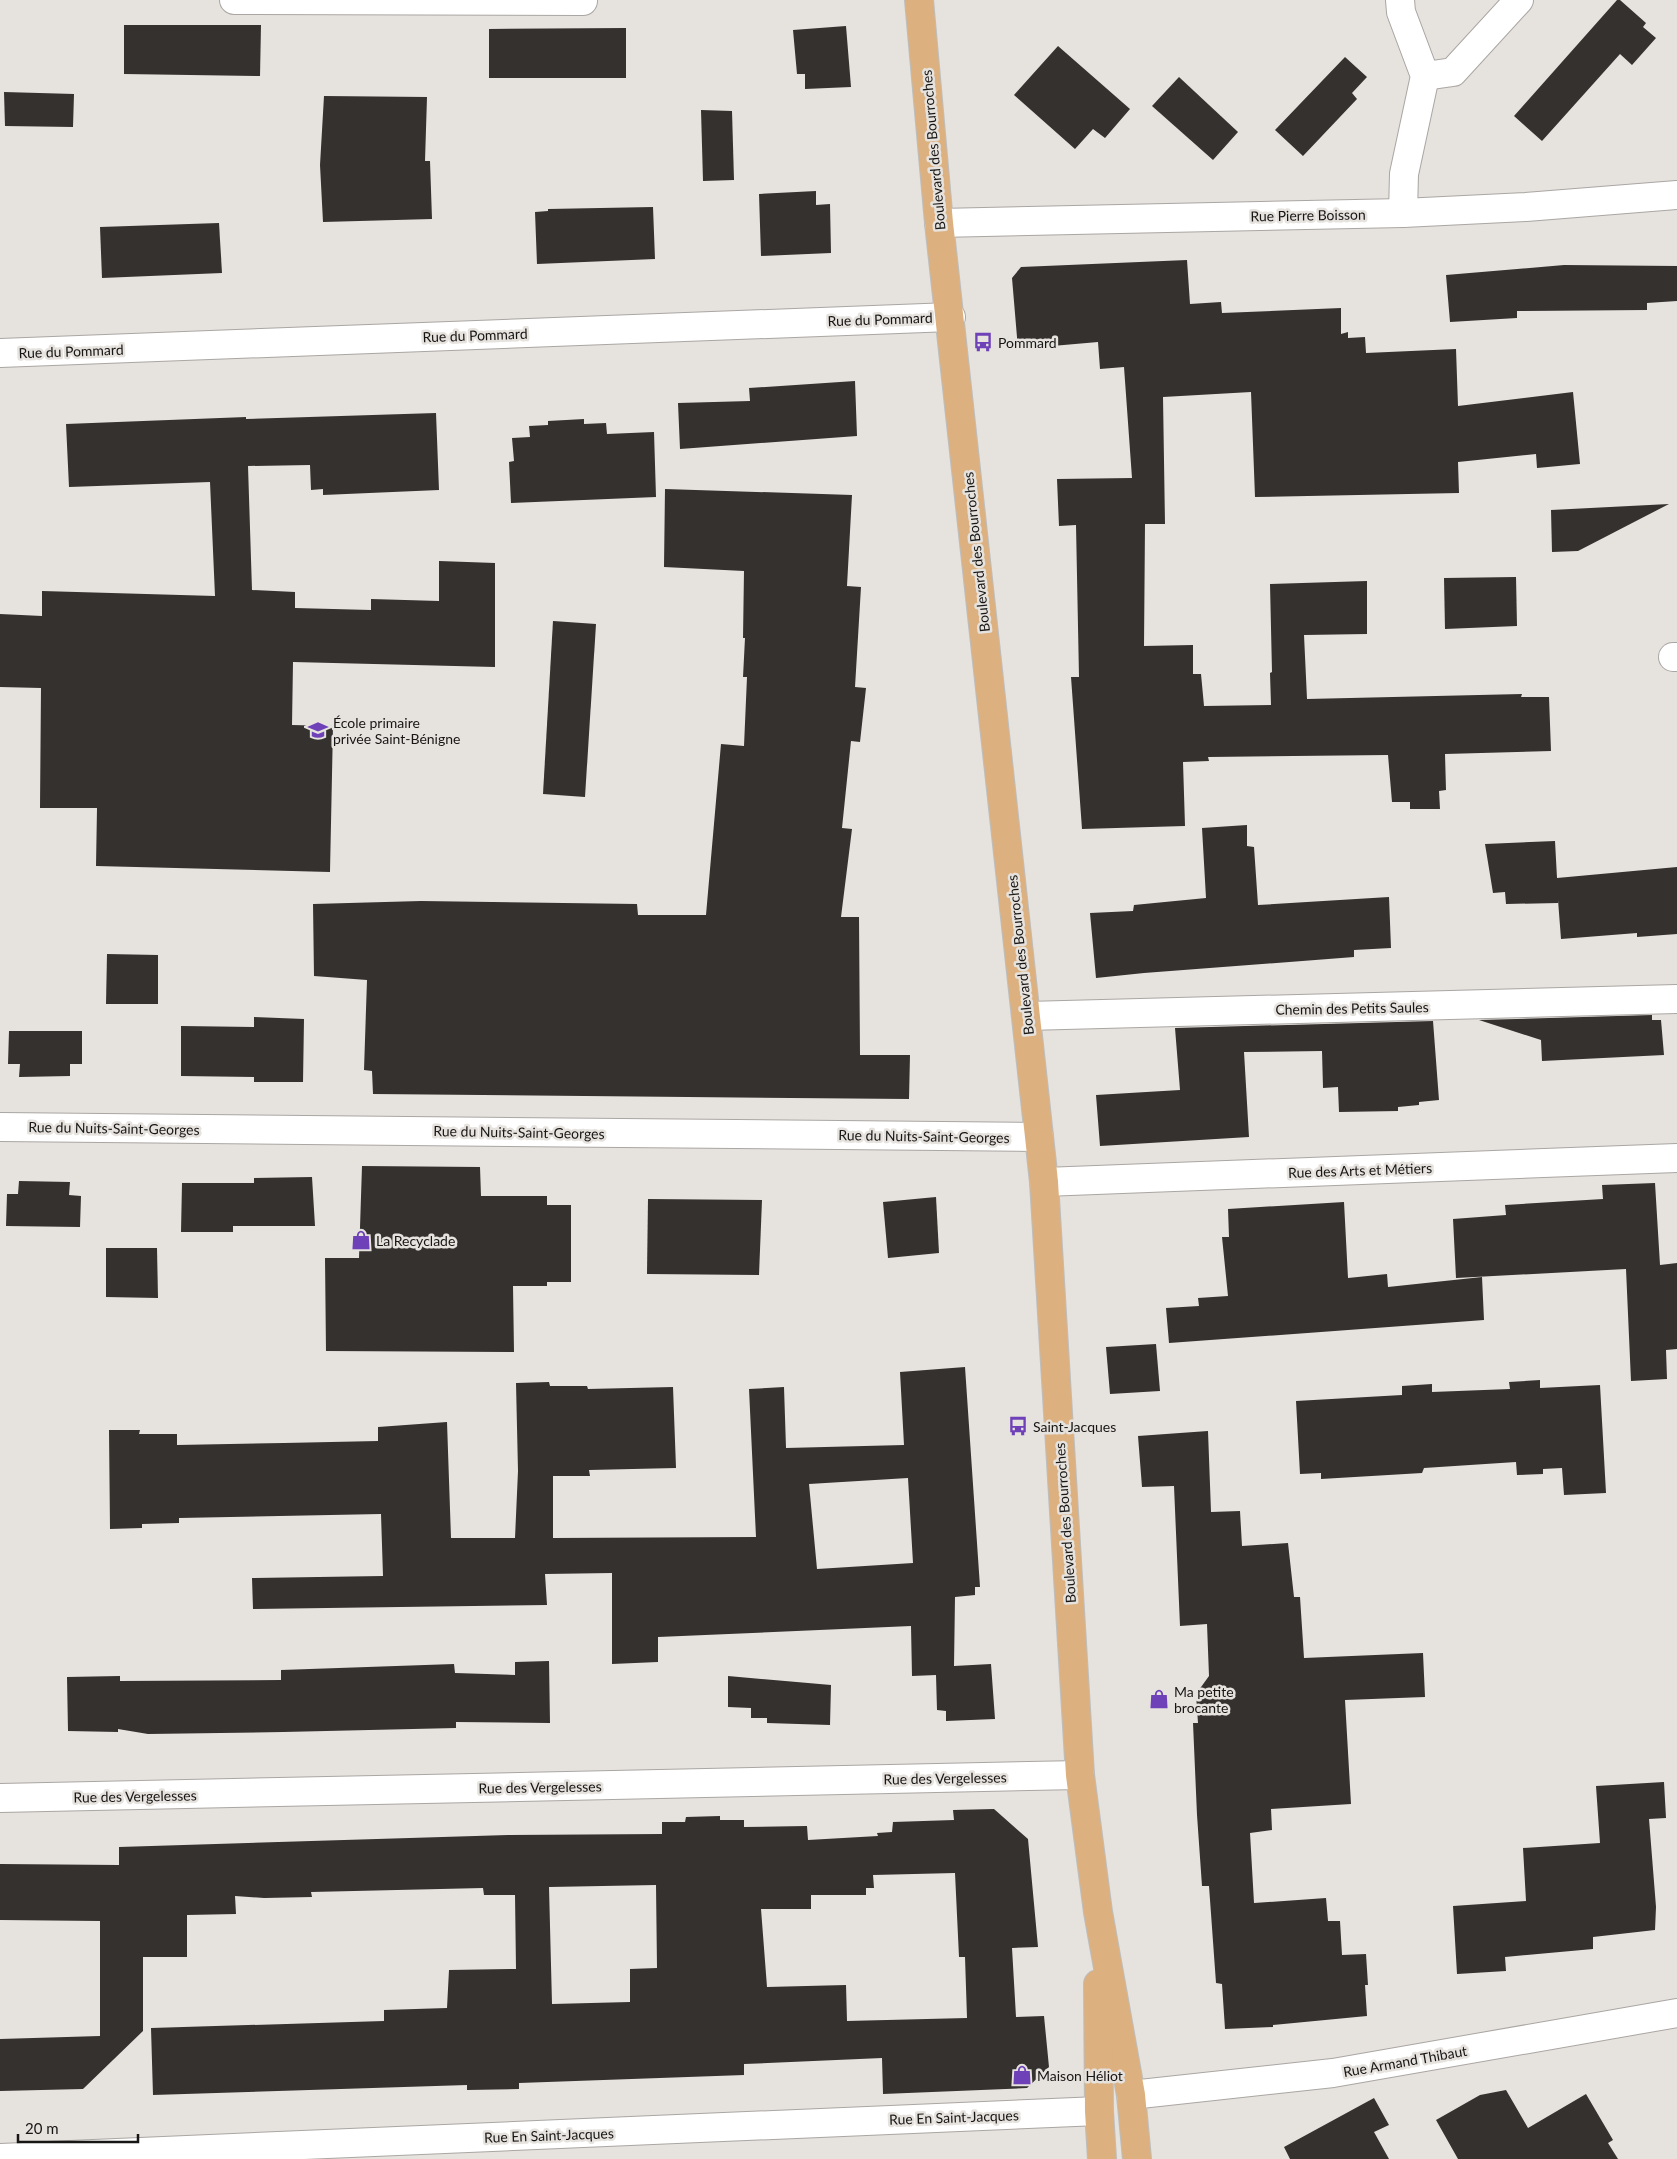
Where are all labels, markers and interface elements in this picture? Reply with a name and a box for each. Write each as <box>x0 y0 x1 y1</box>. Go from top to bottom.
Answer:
street label: Boulevard des Bourroches <box>918 69 948 231</box>
street label: Rue Pierre Boisson <box>1250 205 1366 225</box>
street label: Rue du Pommard <box>827 309 933 329</box>
street label: Rue du Pommard <box>422 325 528 345</box>
bus stop icon: Pommard <box>972 331 994 353</box>
place label: Pommard <box>998 334 1057 351</box>
street label: Rue du Pommard <box>18 341 124 361</box>
street label: Boulevard des Bourroches <box>959 471 993 633</box>
place label: École primaire privée Saint-Bénigne <box>333 714 460 747</box>
school or university icon: École primaire privée Saint-Bénigne <box>307 719 329 741</box>
street label: Boulevard des Bourroches <box>1003 874 1037 1036</box>
street label: Chemin des Petits Saules <box>1275 998 1429 1018</box>
street label: Rue du Nuits-Saint-Georges <box>28 1118 200 1138</box>
street label: Rue du Nuits-Saint-Georges <box>433 1122 605 1142</box>
street label: Rue du Nuits-Saint-Georges <box>838 1126 1010 1146</box>
street label: Rue des Arts et Métiers <box>1288 1159 1432 1181</box>
shop icon: La Recyclade <box>350 1229 372 1251</box>
place label: La Recyclade <box>376 1232 455 1249</box>
bus stop icon: Saint-Jacques <box>1007 1415 1029 1437</box>
place label: Saint-Jacques <box>1033 1418 1116 1435</box>
street label: Boulevard des Bourroches <box>1051 1442 1079 1604</box>
place label: Ma petite brocante <box>1174 1683 1234 1716</box>
shop icon: Ma petite brocante <box>1148 1688 1170 1710</box>
street label: Rue des Vergelesses <box>883 1768 1007 1788</box>
street label: Rue des Vergelesses <box>478 1777 602 1797</box>
street label: Rue des Vergelesses <box>73 1786 197 1806</box>
street label: Rue Armand Thibaut <box>1342 2042 1468 2080</box>
shop icon: Maison Héliot <box>1011 2064 1033 2086</box>
place label: Maison Héliot <box>1037 2067 1123 2084</box>
street label: Rue En Saint-Jacques <box>889 2106 1019 2128</box>
scale bar <box>18 2112 138 2144</box>
text: 20 m <box>25 2119 59 2137</box>
street label: Rue En Saint-Jacques <box>484 2124 614 2146</box>

